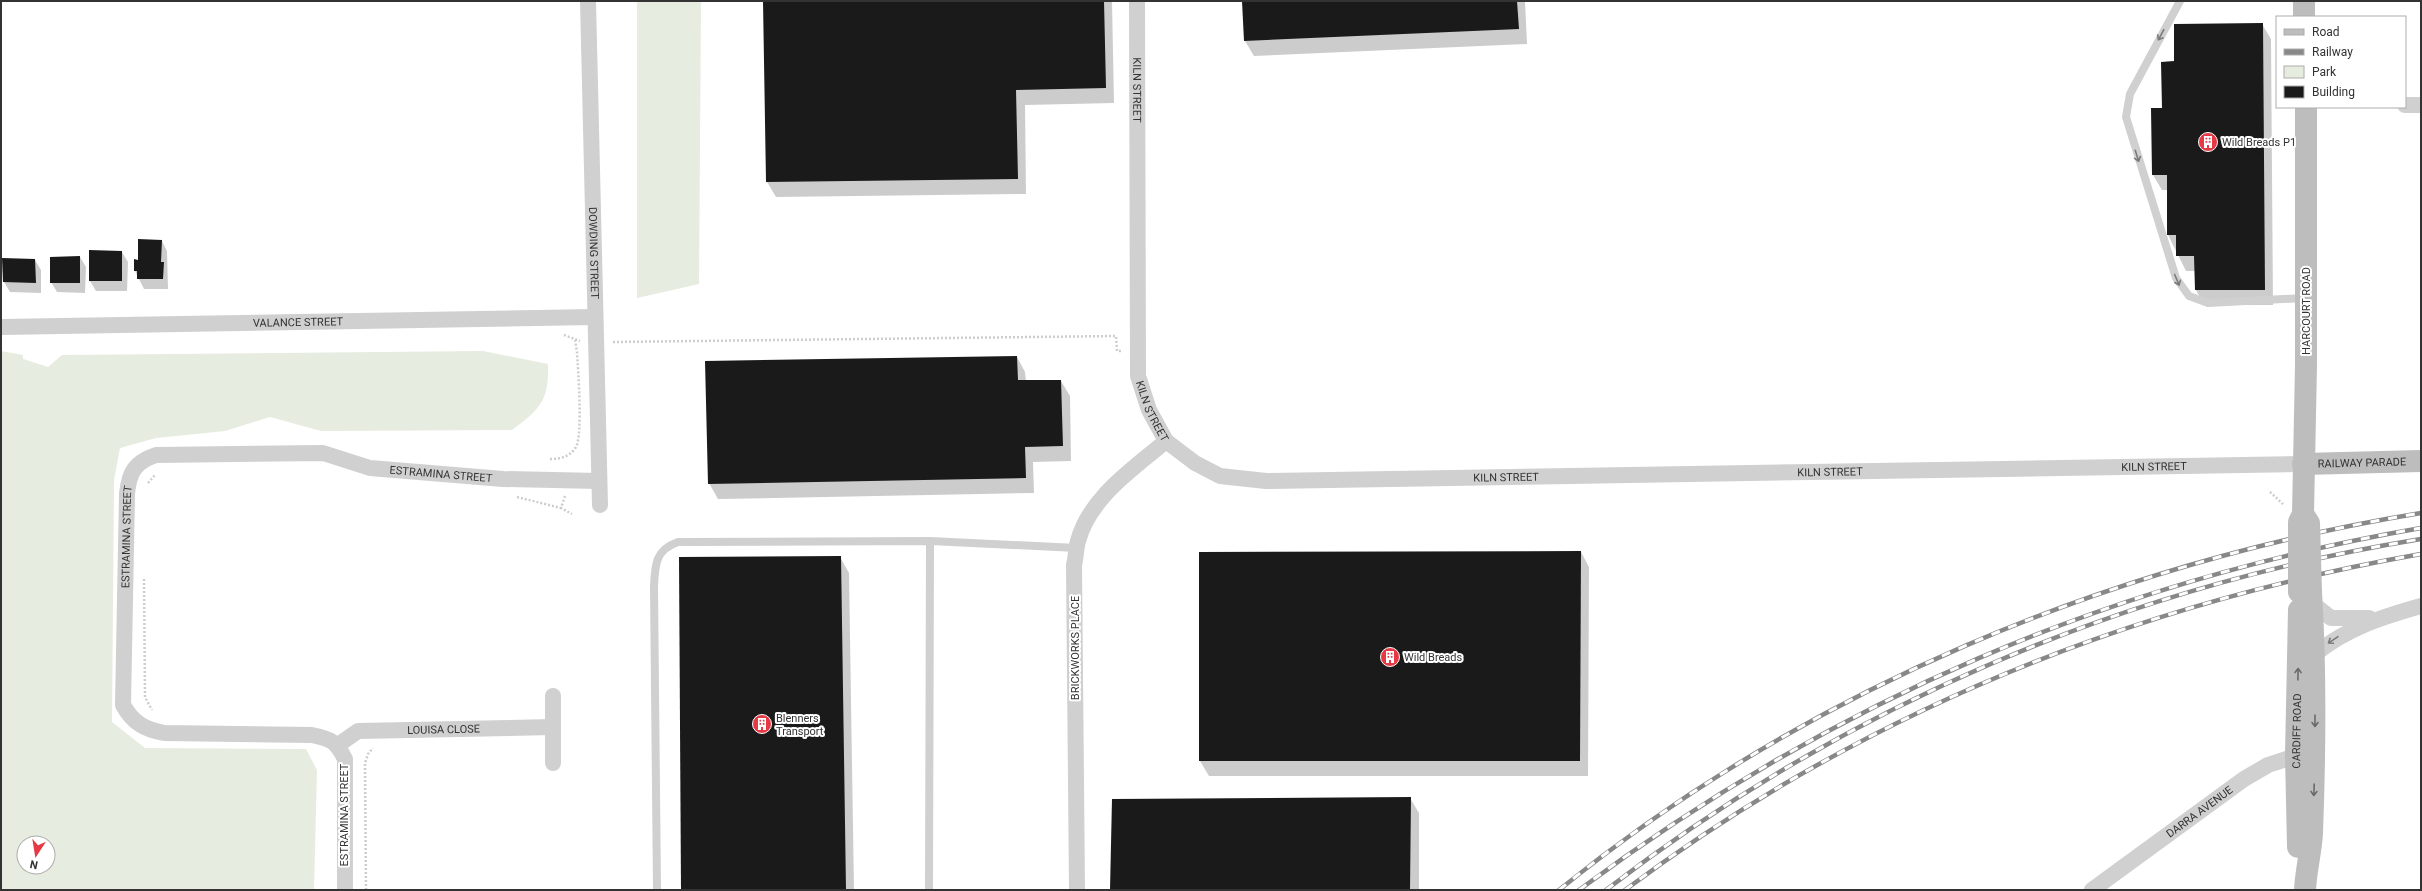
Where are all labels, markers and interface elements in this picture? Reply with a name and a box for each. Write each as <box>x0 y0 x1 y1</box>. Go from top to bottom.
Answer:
legend <box>2276 16 2406 108</box>
text: Road <box>2312 25 2340 39</box>
one-way arrow <box>2157 29 2165 41</box>
text: Railway <box>2312 45 2353 59</box>
street label: KILN STREET <box>1131 57 1144 123</box>
text: Park <box>2312 65 2337 79</box>
text: Building <box>2312 85 2355 99</box>
building icon: Wild Breads P1 <box>2197 131 2219 153</box>
place label: Wild Breads P1 <box>2222 136 2296 149</box>
one-way arrow <box>2134 149 2141 162</box>
street label: DOWDING STREET <box>586 207 602 299</box>
street label: HARCOURT ROAD <box>2300 267 2313 355</box>
one-way arrow <box>2174 273 2181 285</box>
street label: VALANCE STREET <box>253 315 344 329</box>
street label: KILN STREET <box>1133 379 1172 444</box>
street label: RAILWAY PARADE <box>2318 455 2406 470</box>
street label: KILN STREET <box>2121 459 2187 473</box>
street label: ESTRAMINA STREET <box>389 463 493 485</box>
street label: KILN STREET <box>1797 465 1863 479</box>
street label: KILN STREET <box>1473 470 1539 484</box>
street label: ESTRAMINA STREET <box>119 484 135 588</box>
street label: BRICKWORKS PLACE <box>1069 596 1082 700</box>
one-way arrow <box>2328 636 2339 644</box>
building icon: Wild Breads <box>1379 646 1401 668</box>
place label: Wild Breads <box>1404 651 1463 664</box>
one-way arrow <box>2294 668 2302 681</box>
street label: CARDIFF ROAD <box>2289 693 2304 769</box>
place label: Blenners Transport <box>776 712 824 738</box>
building icon: Blenners Transport <box>751 713 773 735</box>
one-way arrow <box>2311 714 2319 727</box>
street label: LOUISA CLOSE <box>407 722 480 736</box>
street label: ESTRAMINA STREET <box>338 763 351 866</box>
street label: DARRA AVENUE <box>2164 783 2235 840</box>
one-way arrow <box>2310 783 2317 796</box>
north arrow <box>16 835 56 875</box>
text: N <box>29 857 39 871</box>

